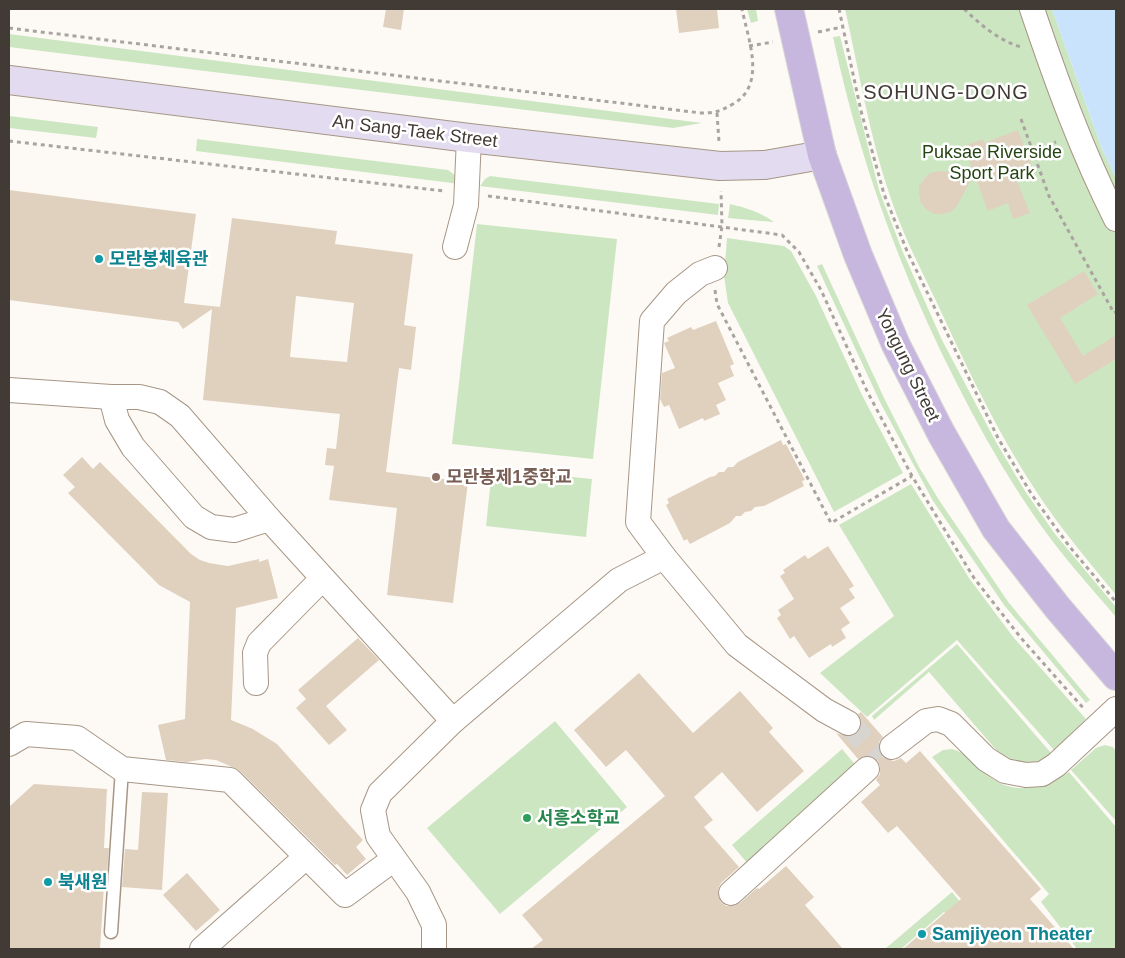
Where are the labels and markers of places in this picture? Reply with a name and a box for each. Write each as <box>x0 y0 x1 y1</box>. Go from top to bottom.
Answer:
place label: 모란봉체육관 <box>109 249 209 269</box>
marker: 모란봉체육관 <box>93 253 105 265</box>
place label: 모란봉제1중학교 <box>446 467 572 487</box>
marker: 모란봉제1중학교 <box>430 471 442 483</box>
place label: 서흥소학교 <box>537 808 620 828</box>
marker: 서흥소학교 <box>521 812 533 824</box>
place label: 북새원 <box>58 872 108 892</box>
marker: 북새원 <box>42 876 54 888</box>
place label: Samjiyeon Theater <box>932 924 1092 944</box>
marker: Samjiyeon Theater <box>916 928 928 940</box>

